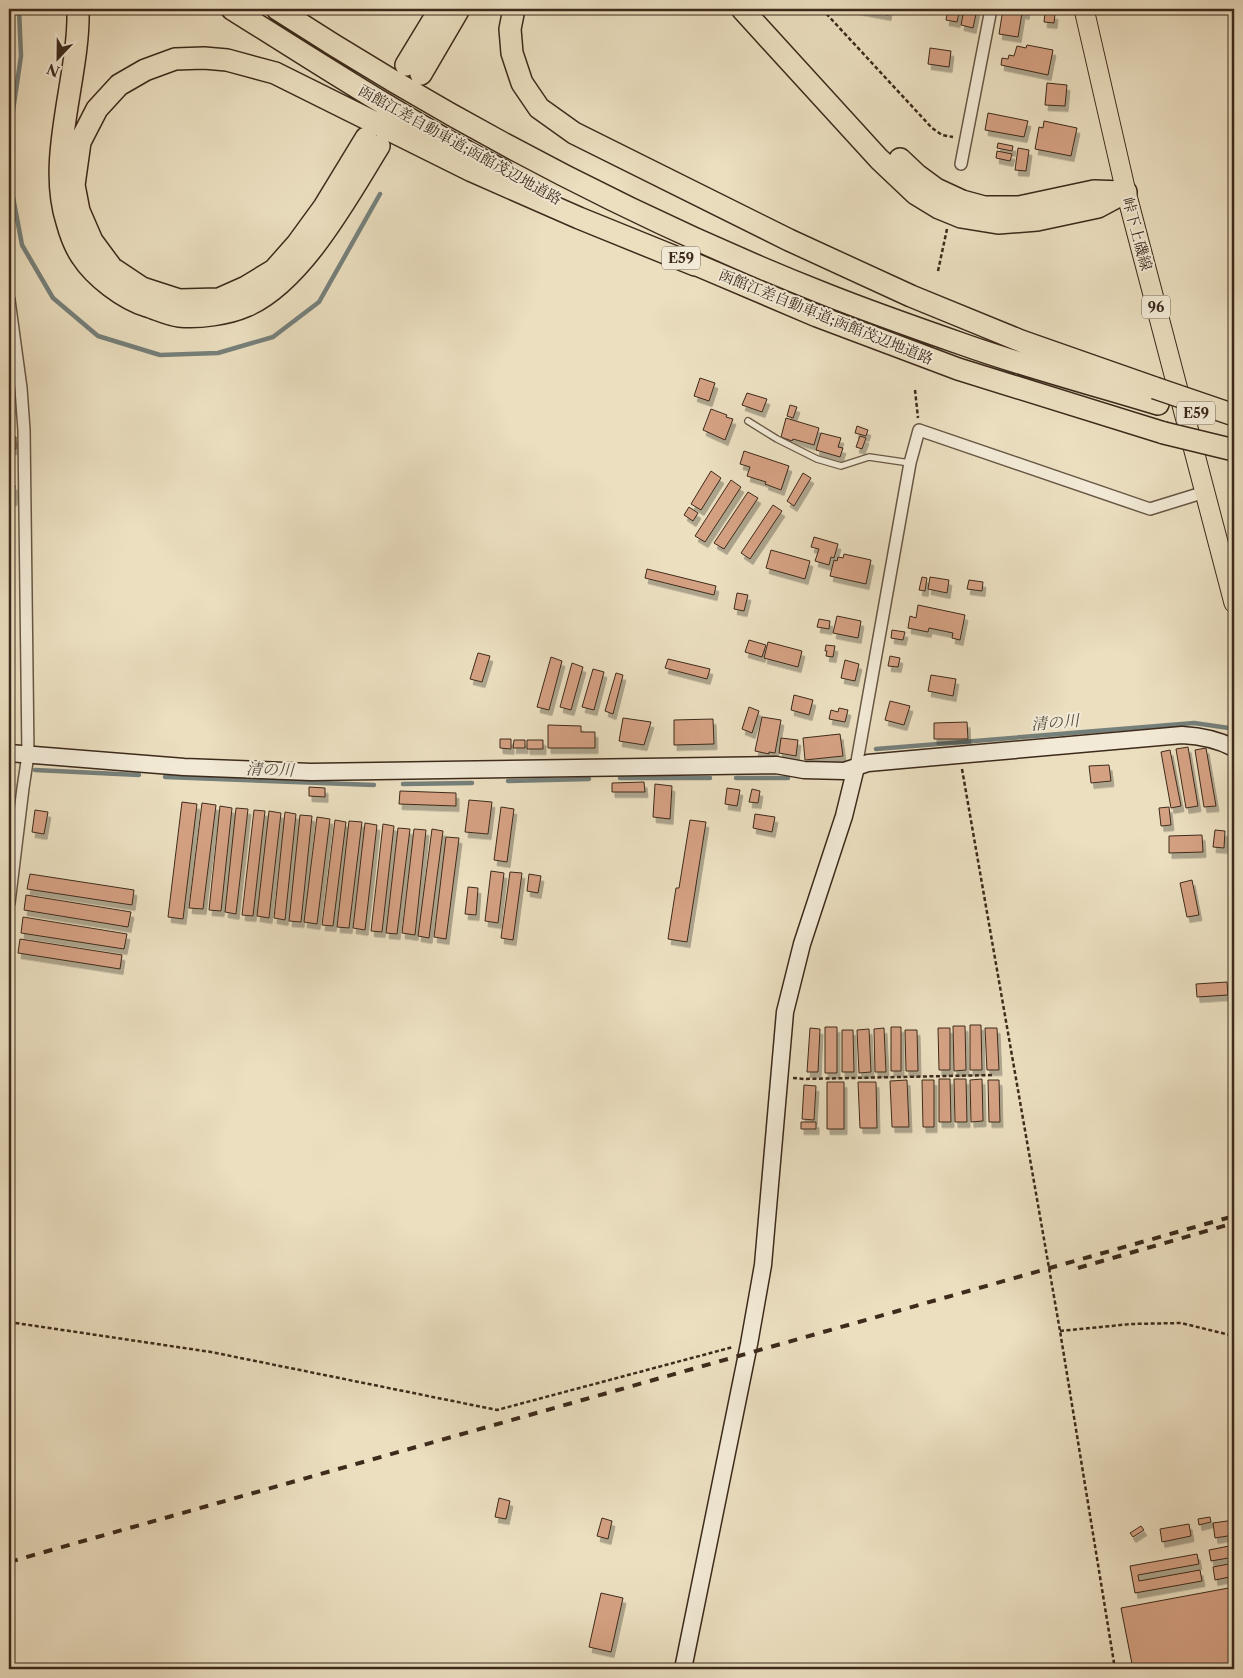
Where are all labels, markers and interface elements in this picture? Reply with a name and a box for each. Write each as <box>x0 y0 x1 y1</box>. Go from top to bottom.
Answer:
north arrow <box>32 32 82 82</box>
text: N <box>44 59 62 81</box>
street label: 函館江差自動車道;函館茂辺地道路 <box>355 81 565 208</box>
street label: 峠下上磯線 <box>1119 195 1156 273</box>
road number: E59 <box>662 247 700 270</box>
street label: 函館江差自動車道;函館茂辺地道路 <box>716 265 936 368</box>
road number: 96 <box>1142 296 1170 318</box>
road number: E59 <box>1177 402 1215 424</box>
water label: 清の川 <box>1030 710 1082 734</box>
water label: 清の川 <box>246 758 296 780</box>

